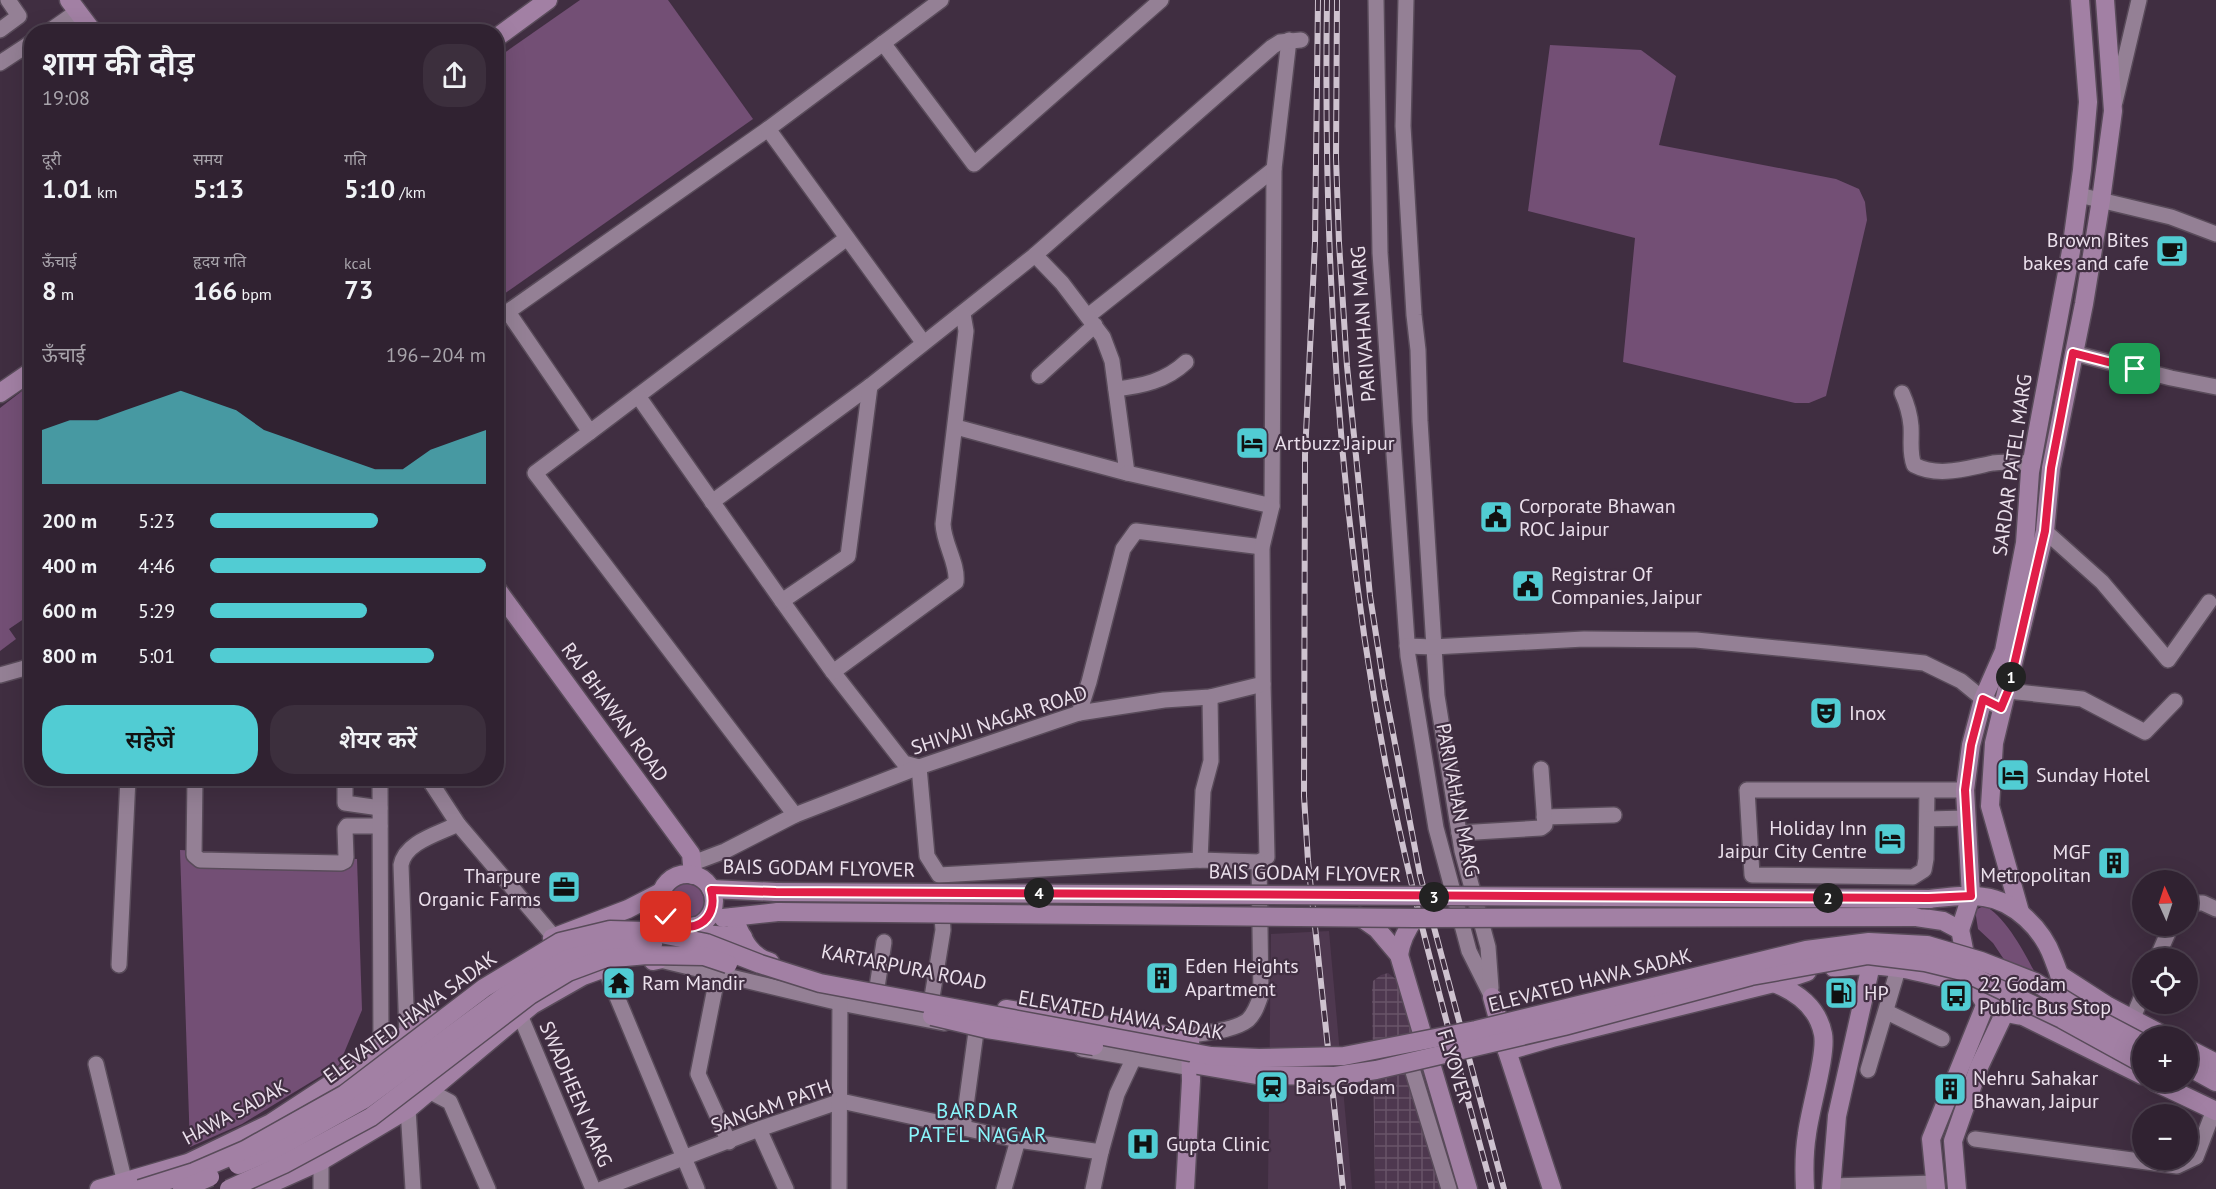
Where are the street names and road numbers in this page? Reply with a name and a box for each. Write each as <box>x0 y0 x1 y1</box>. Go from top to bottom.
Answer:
street label: PARIVAHAN MARG <box>1345 245 1381 403</box>
street label: SARDAR PATEL MARG <box>1986 372 2038 558</box>
street label: RAJ BHAWAN ROAD <box>556 637 674 787</box>
street label: SHIVAJI NAGAR ROAD <box>908 679 1090 761</box>
street label: PARIVAHAN MARG <box>1430 721 1486 879</box>
street label: BAIS GODAM FLYOVER <box>722 853 916 883</box>
street label: BAIS GODAM FLYOVER <box>1208 858 1402 888</box>
street label: KARTARPURA ROAD <box>819 938 989 996</box>
street label: ELEVATED HAWA SADAK <box>1486 942 1694 1018</box>
street label: ELEVATED HAWA SADAK <box>318 945 502 1089</box>
street label: ELEVATED HAWA SADAK <box>1016 984 1226 1046</box>
street label: SWADHEEN MARG <box>534 1017 618 1171</box>
street label: FLYOVER <box>1431 1026 1479 1106</box>
street label: HAWA SADAK <box>178 1073 292 1151</box>
street label: SANGAM PATH <box>707 1073 835 1139</box>

